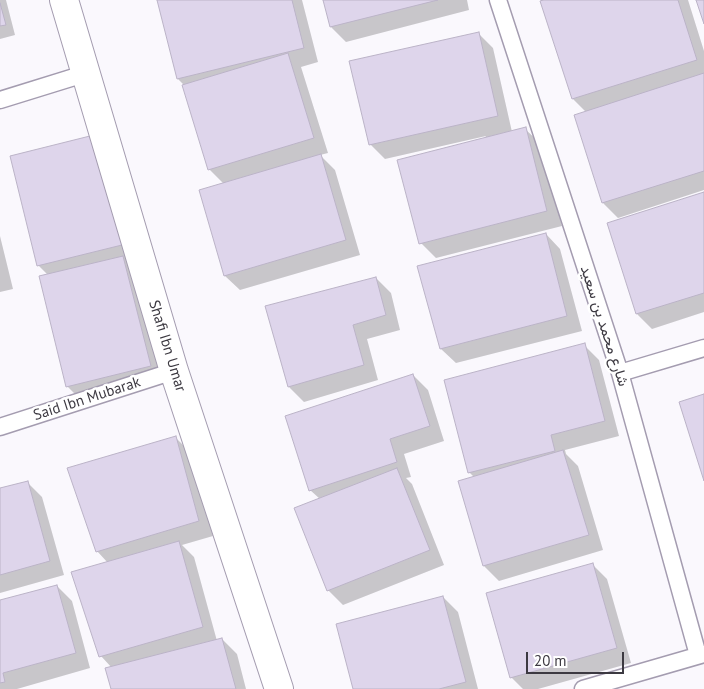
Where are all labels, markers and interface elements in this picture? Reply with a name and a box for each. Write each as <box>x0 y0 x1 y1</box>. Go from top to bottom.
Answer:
street label: شارع محمد بن سعيد <box>576 263 632 389</box>
street label: Shafi Ibn Umar <box>145 298 189 394</box>
street label: Said Ibn Mubarak <box>31 373 143 425</box>
scale bar <box>529 642 626 674</box>
text: 20 m <box>534 651 567 670</box>

